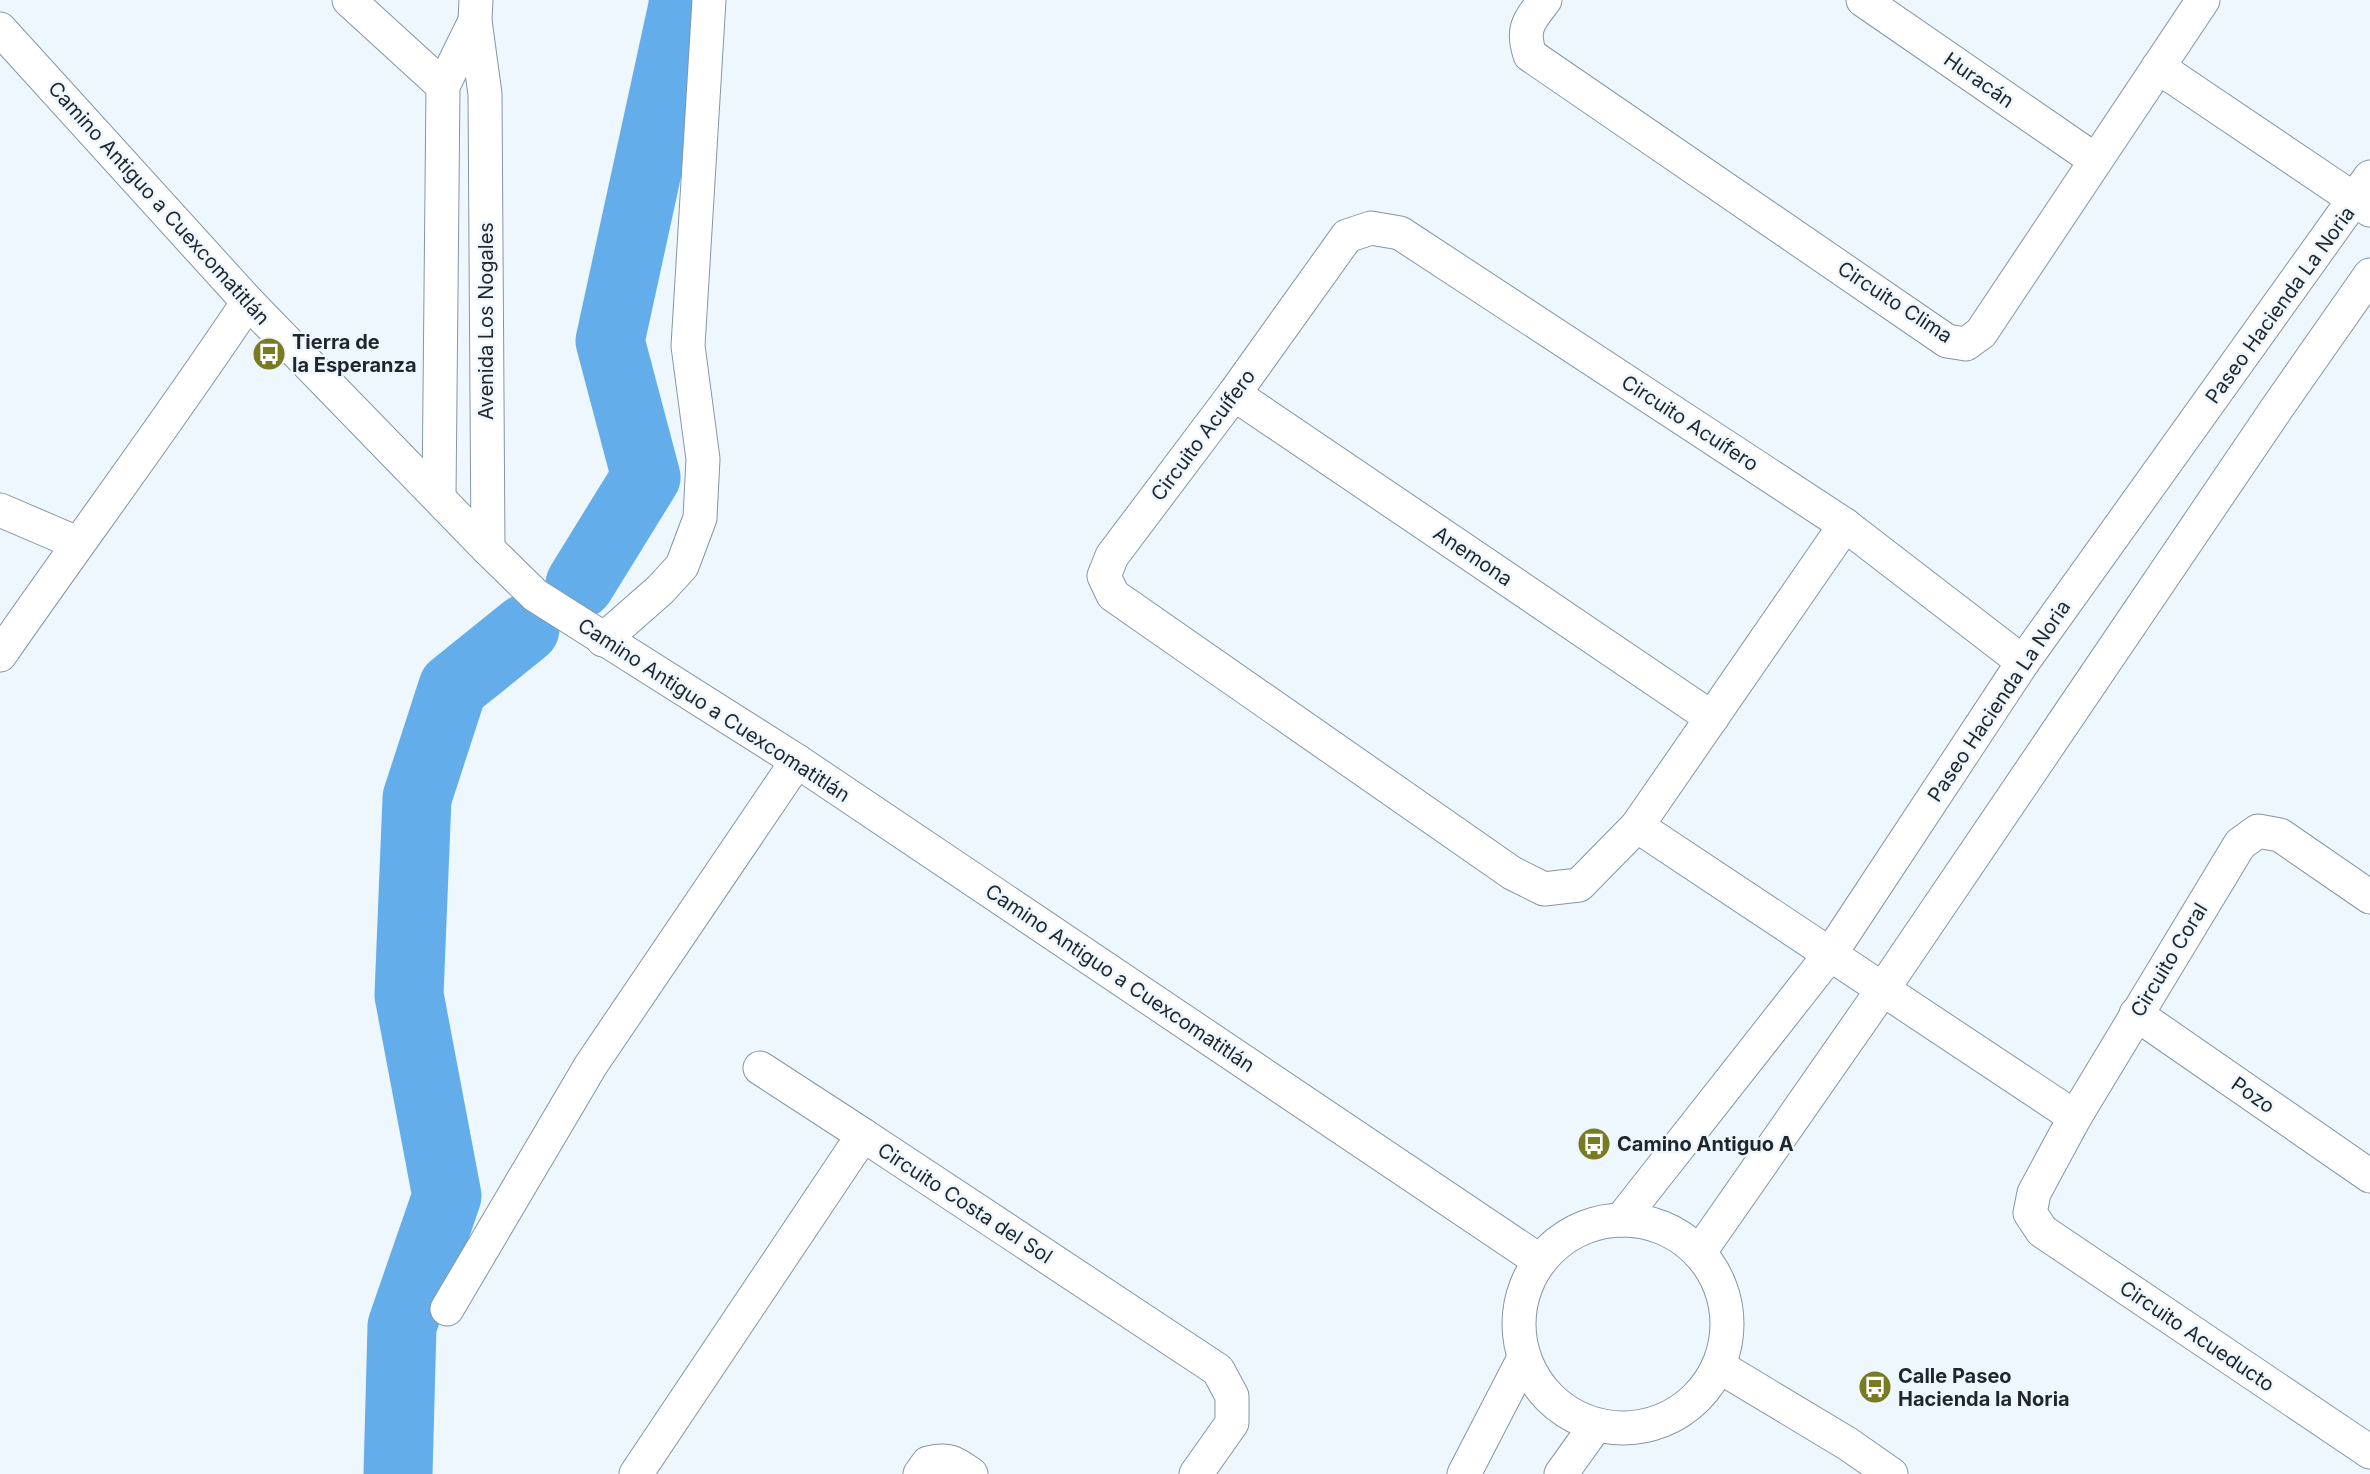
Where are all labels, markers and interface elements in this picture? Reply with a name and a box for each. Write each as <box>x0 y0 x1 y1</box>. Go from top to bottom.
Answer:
street label: Huracán <box>1939 47 2019 113</box>
street label: Camino Antiguo a Cuexcomatitlán <box>43 76 275 330</box>
street label: Paseo Hacienda La Noria <box>2200 202 2360 408</box>
street label: Avenida Los Nogales <box>474 222 498 420</box>
street label: Circuito Clima <box>1833 256 1957 348</box>
place label: Tierra de la Esperanza <box>292 330 417 377</box>
bus stop icon: Tierra de la Esperanza <box>251 336 287 372</box>
street label: Circuito Acuífero <box>1146 365 1260 505</box>
street label: Circuito Acuífero <box>1617 370 1763 476</box>
street label: Anemona <box>1429 521 1517 591</box>
street label: Paseo Hacienda La Noria <box>1923 596 2075 806</box>
street label: Camino Antiguo a Cuexcomatitlán <box>574 613 854 807</box>
street label: Camino Antiguo a Cuexcomatitlán <box>981 879 1259 1077</box>
street label: Circuito Coral <box>2126 899 2212 1021</box>
street label: Pozo <box>2227 1072 2279 1118</box>
bus stop icon: Camino Antiguo A <box>1576 1126 1612 1162</box>
place label: Camino Antiguo A <box>1617 1132 1794 1156</box>
street label: Circuito Costa del Sol <box>873 1138 1057 1268</box>
street label: Circuito Acueducto <box>2115 1275 2279 1397</box>
place label: Calle Paseo Hacienda la Noria <box>1898 1364 2070 1411</box>
bus stop icon: Calle Paseo Hacienda la Noria <box>1857 1369 1893 1405</box>

